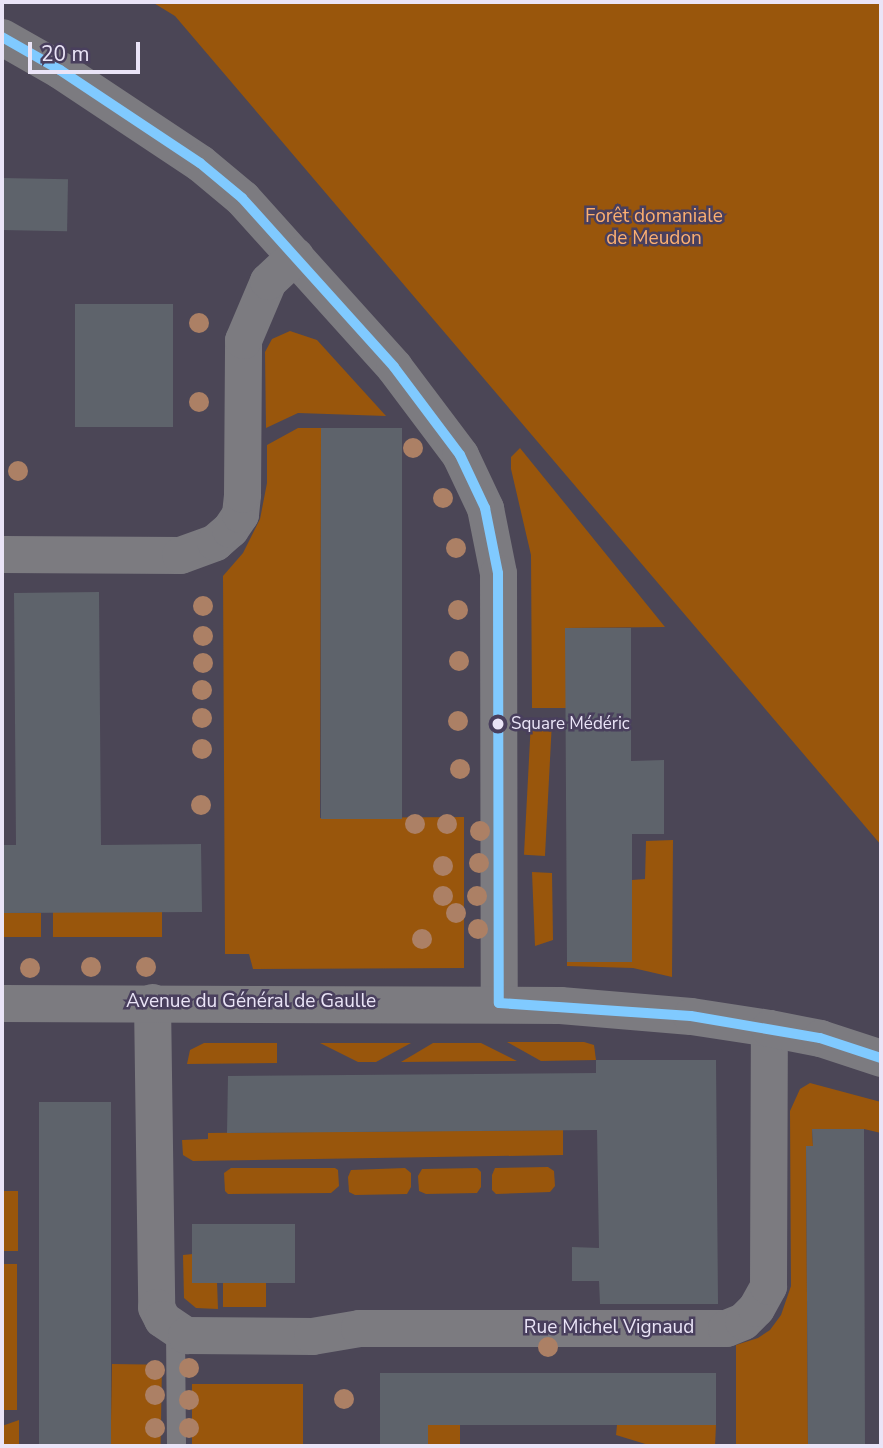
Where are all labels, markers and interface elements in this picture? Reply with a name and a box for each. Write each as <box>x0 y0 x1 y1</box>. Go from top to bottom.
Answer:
scale bar <box>32 28 144 72</box>
text: 20 m <box>41 40 90 68</box>
park label: Forêt domaniale de Meudon <box>585 206 723 250</box>
place label: Square Médéric <box>511 714 630 734</box>
marker: Square Médéric <box>491 717 505 731</box>
street label: Avenue du Général de Gaulle <box>126 991 376 1013</box>
street label: Rue Michel Vignaud <box>524 1317 694 1339</box>

